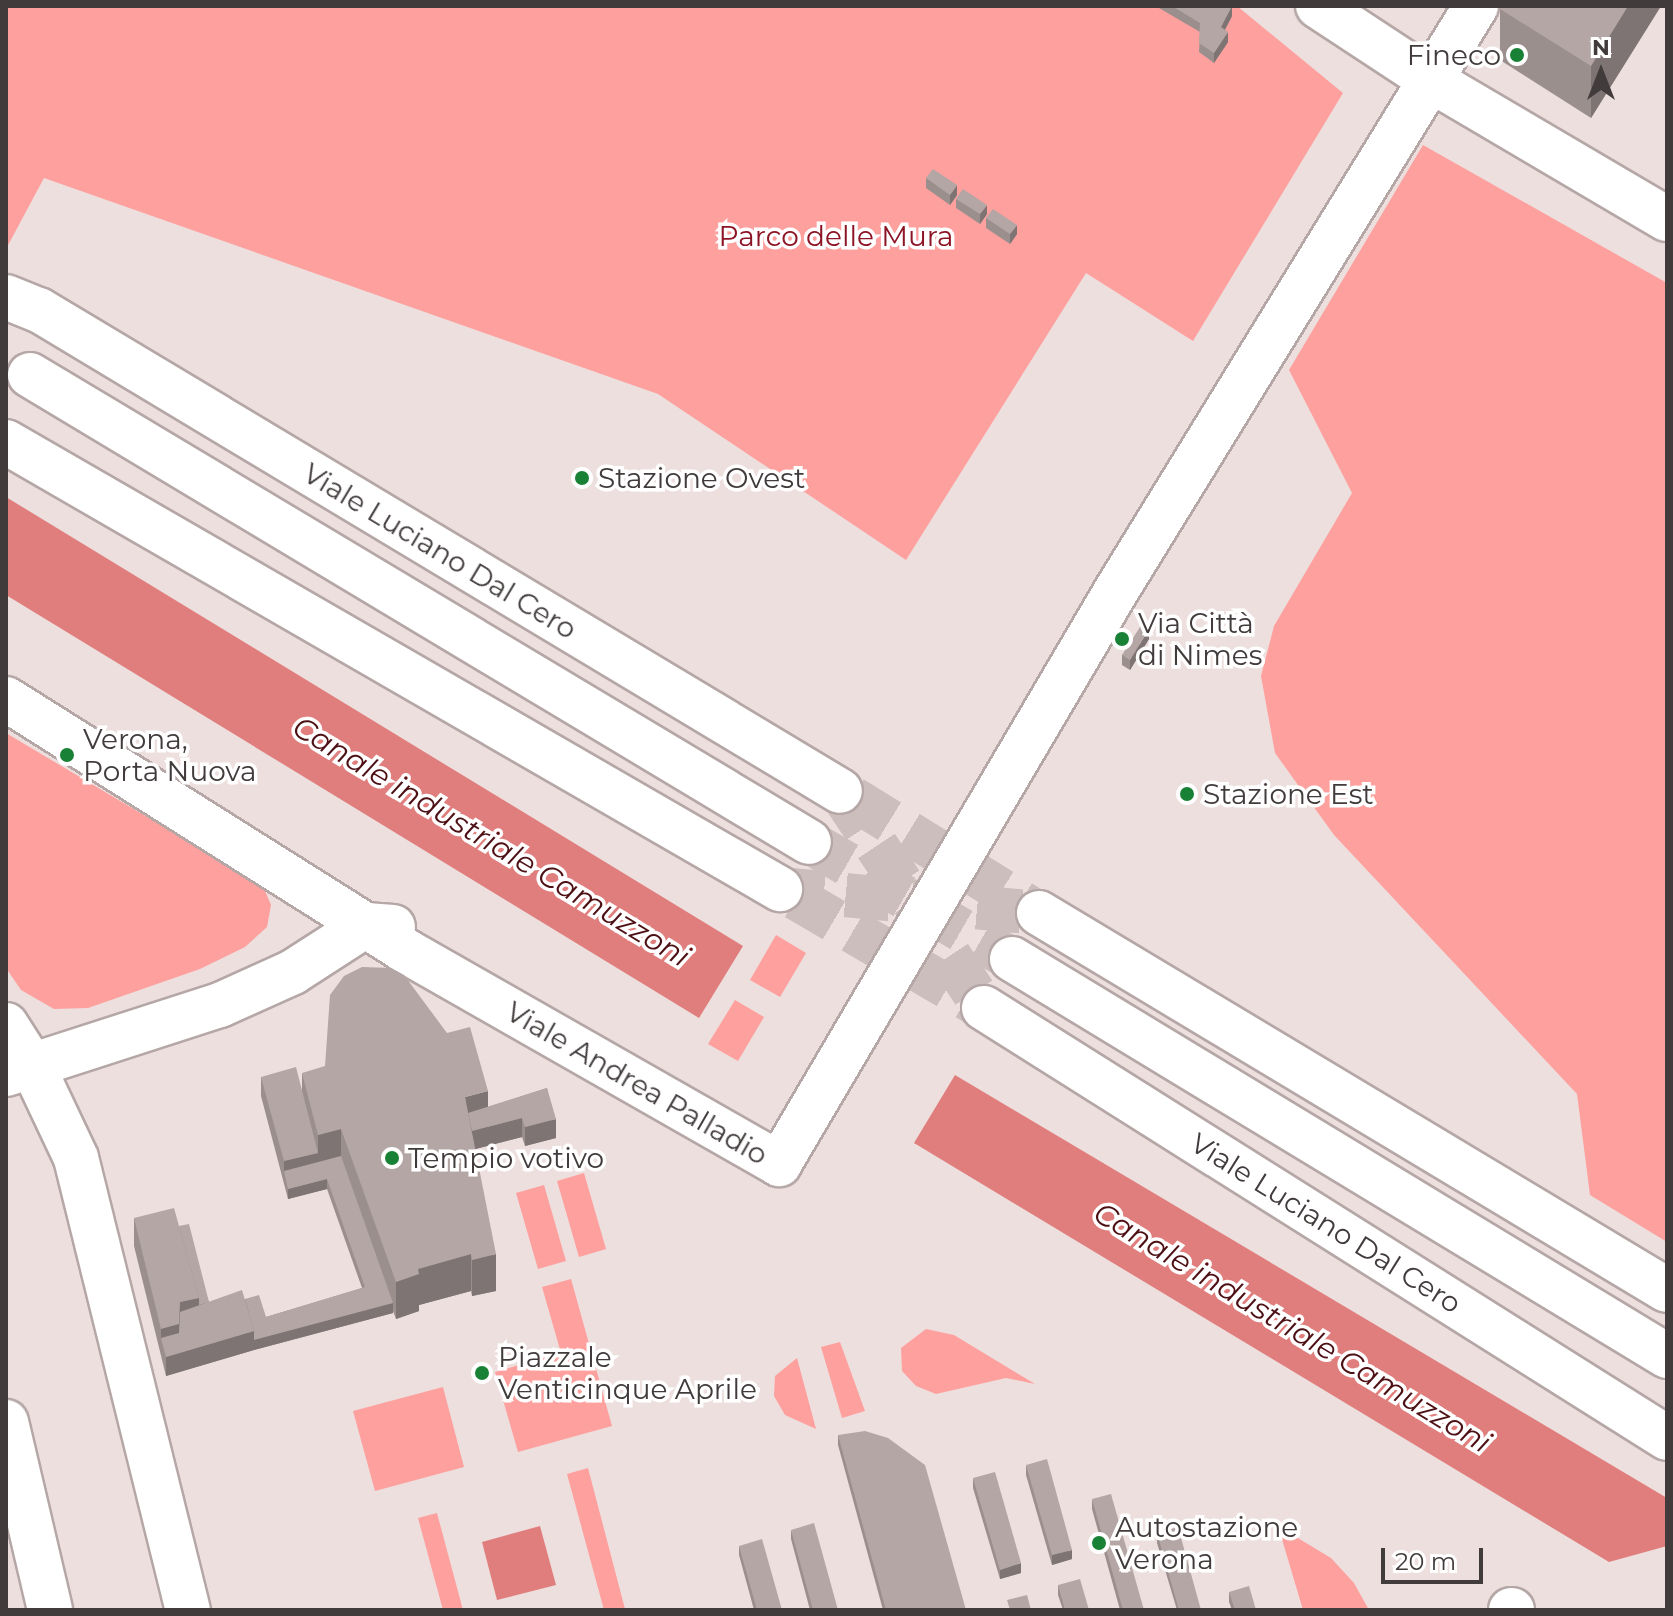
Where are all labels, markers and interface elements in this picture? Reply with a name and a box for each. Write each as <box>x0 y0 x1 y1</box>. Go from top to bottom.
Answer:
north arrow <box>1561 32 1641 112</box>
text: N <box>1592 34 1610 61</box>
place label: Fineco <box>1407 38 1501 72</box>
marker: Fineco <box>1508 46 1526 64</box>
park label: Parco delle Mura <box>719 219 953 253</box>
street label: Viale Luciano Dal Cero <box>297 456 583 646</box>
place label: Stazione Ovest <box>598 461 805 495</box>
marker: Stazione Ovest <box>573 469 591 487</box>
place label: Via Città di Nimes <box>1138 606 1262 672</box>
marker: Via Città di Nimes <box>1113 630 1131 648</box>
water label: Canale industriale Camuzzoni <box>286 709 696 975</box>
place label: Verona, Porta Nuova <box>83 722 256 788</box>
marker: Verona, Porta Nuova <box>58 746 76 764</box>
place label: Stazione Est <box>1203 777 1374 811</box>
marker: Stazione Est <box>1178 785 1196 803</box>
street label: Viale Andrea Palladio <box>500 994 774 1172</box>
street label: Viale Luciano Dal Cero <box>1185 1126 1467 1320</box>
place label: Tempio votivo <box>408 1141 604 1175</box>
marker: Tempio votivo <box>383 1149 401 1167</box>
water label: Canale industriale Camuzzoni <box>1087 1195 1497 1461</box>
place label: Piazzale Venticinque Aprile <box>498 1340 757 1406</box>
marker: Piazzale Venticinque Aprile <box>473 1364 491 1382</box>
place label: Autostazione Verona <box>1115 1510 1298 1576</box>
scale bar <box>1385 1532 1487 1582</box>
marker: Autostazione Verona <box>1090 1534 1108 1552</box>
text: 20 m <box>1395 1547 1456 1576</box>

